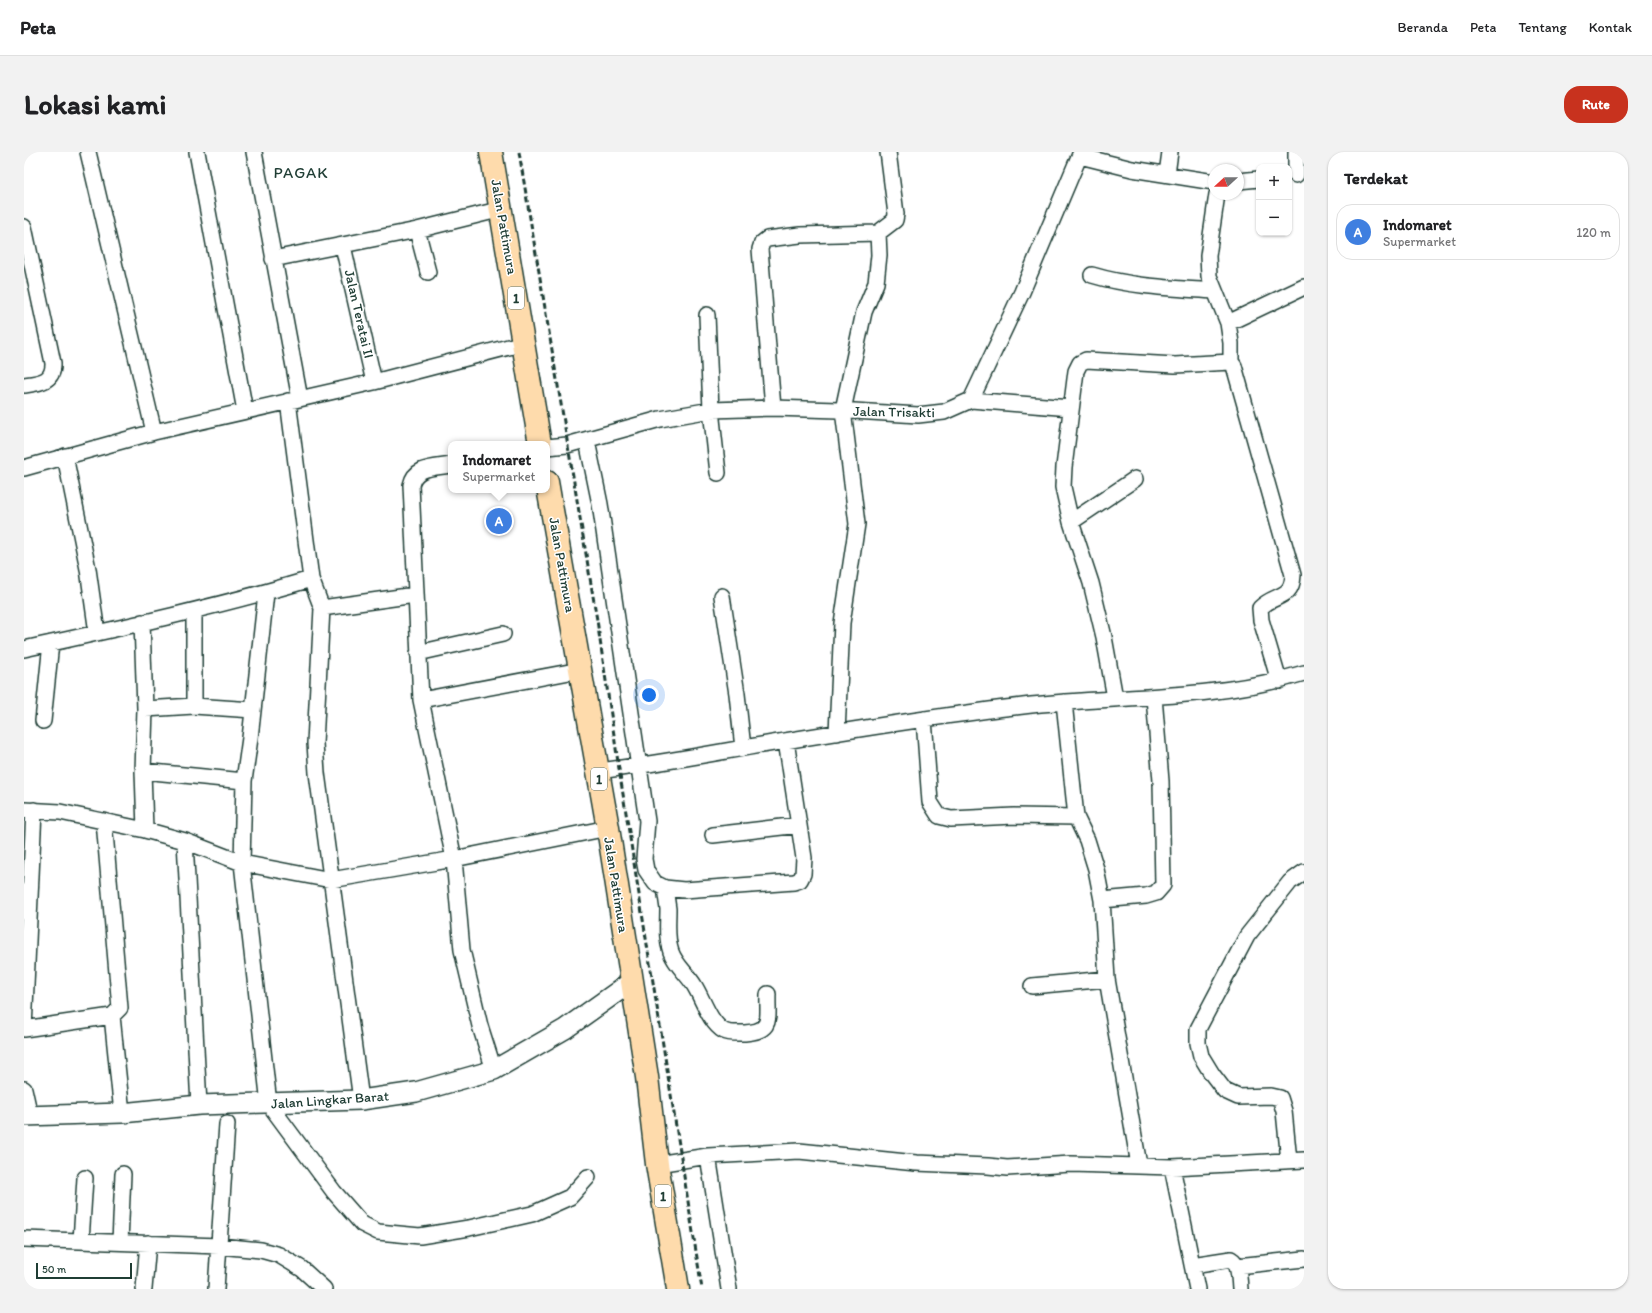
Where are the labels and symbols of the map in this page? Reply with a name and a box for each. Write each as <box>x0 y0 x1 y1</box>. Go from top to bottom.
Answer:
district label: PAGAK <box>273 163 329 182</box>
north arrow <box>1208 164 1244 200</box>
street label: Jalan Pattimura <box>487 178 521 277</box>
street label: Jalan Teratai II <box>341 268 377 360</box>
road number: 1 <box>508 287 524 309</box>
street label: Jalan Trisakti <box>853 403 935 421</box>
pin: A <box>486 506 512 536</box>
street label: Jalan Pattimura <box>545 516 579 615</box>
your location <box>639 685 659 705</box>
road number: 1 <box>591 768 607 790</box>
street label: Jalan Pattimura <box>600 836 632 935</box>
street label: Jalan Lingkar Barat <box>270 1087 390 1113</box>
road number: 1 <box>655 1185 671 1207</box>
scale bar <box>36 1261 132 1280</box>

